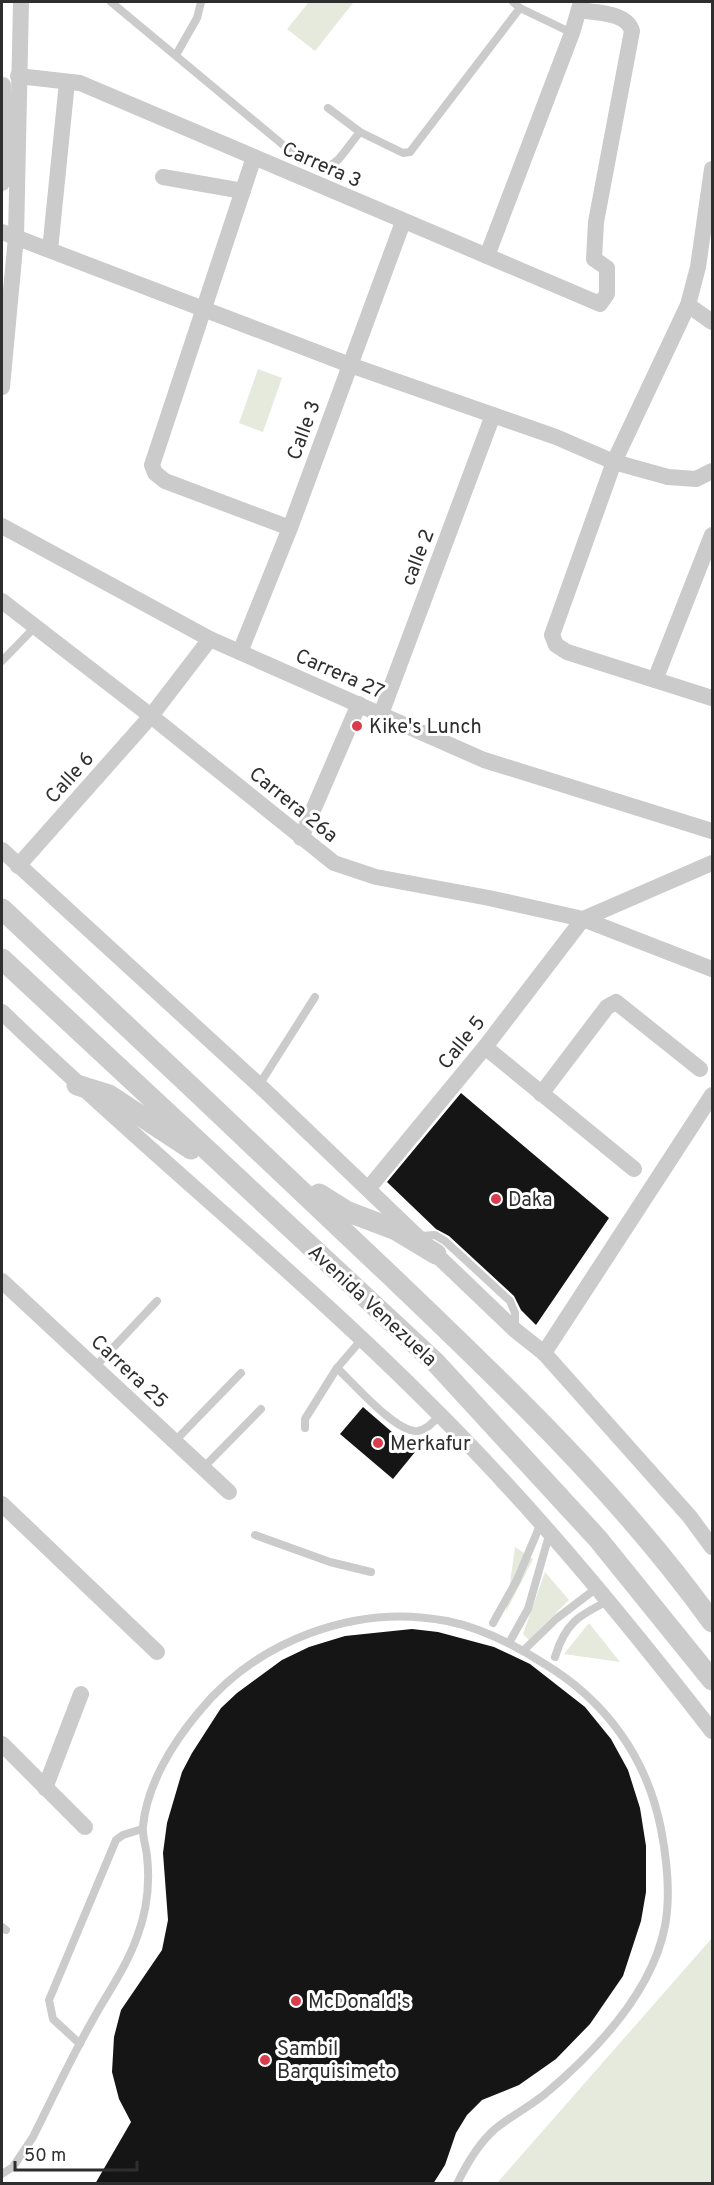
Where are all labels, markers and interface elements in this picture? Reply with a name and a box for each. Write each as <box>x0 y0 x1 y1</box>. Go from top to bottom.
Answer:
street label: Carrera 3 <box>277 137 365 195</box>
street label: Calle 3 <box>282 397 328 464</box>
street label: calle 2 <box>396 526 441 590</box>
street label: Carrera 27 <box>291 644 388 706</box>
place label: Kike's Lunch <box>369 715 482 741</box>
marker: Kike's Lunch <box>350 719 364 733</box>
street label: Calle 6 <box>40 747 101 810</box>
street label: Carrera 26a <box>243 762 342 849</box>
street label: Calle 5 <box>433 1011 492 1075</box>
place label: Daka <box>508 1188 552 1214</box>
marker: Daka <box>489 1192 503 1206</box>
street label: Avenida Venezuela <box>301 1240 442 1373</box>
street label: Carrera 25 <box>84 1330 173 1415</box>
place label: Merkafur <box>390 1432 471 1458</box>
marker: Merkafur <box>371 1436 385 1450</box>
place label: McDonald's <box>308 1990 411 2016</box>
marker: McDonald's <box>289 1994 303 2008</box>
place label: Sambil Barquisimeto <box>277 2037 397 2086</box>
marker: Sambil Barquisimeto <box>258 2053 272 2067</box>
scale bar <box>15 2134 136 2172</box>
text: 50 m <box>24 2145 66 2168</box>

